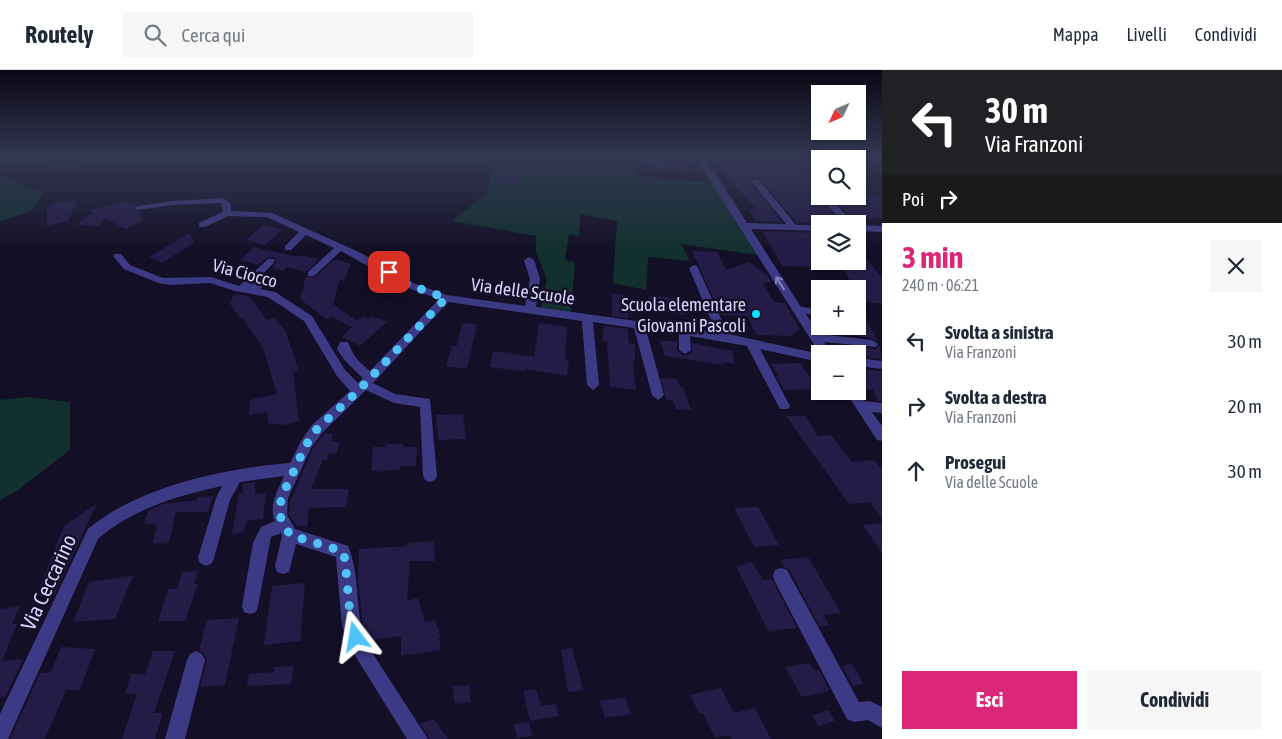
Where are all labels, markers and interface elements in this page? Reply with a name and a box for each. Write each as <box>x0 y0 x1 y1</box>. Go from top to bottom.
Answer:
search box <box>123 12 473 57</box>
text: Routely <box>25 21 93 48</box>
icon: search <box>141 21 169 49</box>
text: Cerca qui <box>181 24 245 46</box>
text: Mappa <box>1053 24 1099 45</box>
text: Livelli <box>1127 24 1167 45</box>
text: Condividi <box>1195 24 1257 45</box>
north arrow <box>811 85 866 140</box>
map controls <box>811 85 866 400</box>
icon: left <box>902 90 967 155</box>
text: 30 m <box>985 90 1048 130</box>
text: Via Franzoni <box>985 131 1083 157</box>
button: search <box>811 150 866 205</box>
icon: right <box>934 185 962 213</box>
text: Poi <box>902 188 924 210</box>
button: layers <box>811 215 866 270</box>
text: 3 min <box>902 240 963 274</box>
button: close <box>1210 240 1262 292</box>
pin <box>368 251 410 293</box>
street label: Via Ciocco <box>210 254 280 292</box>
icon: arrive <box>375 258 403 286</box>
street label: Via delle Scuole <box>470 273 576 309</box>
text: 240 m · 06:21 <box>902 276 979 294</box>
one-way arrow <box>775 277 785 291</box>
button: + <box>811 280 866 335</box>
place label: Scuola elementare Giovanni Pascoli <box>621 294 746 336</box>
marker: Scuola elementare Giovanni Pascoli <box>750 308 762 320</box>
text: Svolta a sinistra <box>945 321 1054 343</box>
icon: left <box>902 327 930 355</box>
text: 30 m <box>1228 330 1262 352</box>
text: Via Franzoni <box>945 343 1016 361</box>
button: − <box>811 345 866 400</box>
text: Svolta a destra <box>945 386 1047 408</box>
icon: right <box>902 392 930 420</box>
text: 20 m <box>1228 395 1262 417</box>
text: Via Franzoni <box>945 408 1016 426</box>
text: Prosegui <box>945 451 1006 473</box>
icon: ahead <box>902 457 930 485</box>
text: 30 m <box>1228 460 1262 482</box>
text: Via delle Scuole <box>945 473 1038 491</box>
street label: Via Ceccarino <box>15 530 81 634</box>
position arrow <box>329 610 381 662</box>
button: Esci <box>902 671 1077 729</box>
button: Condividi <box>1087 671 1262 729</box>

